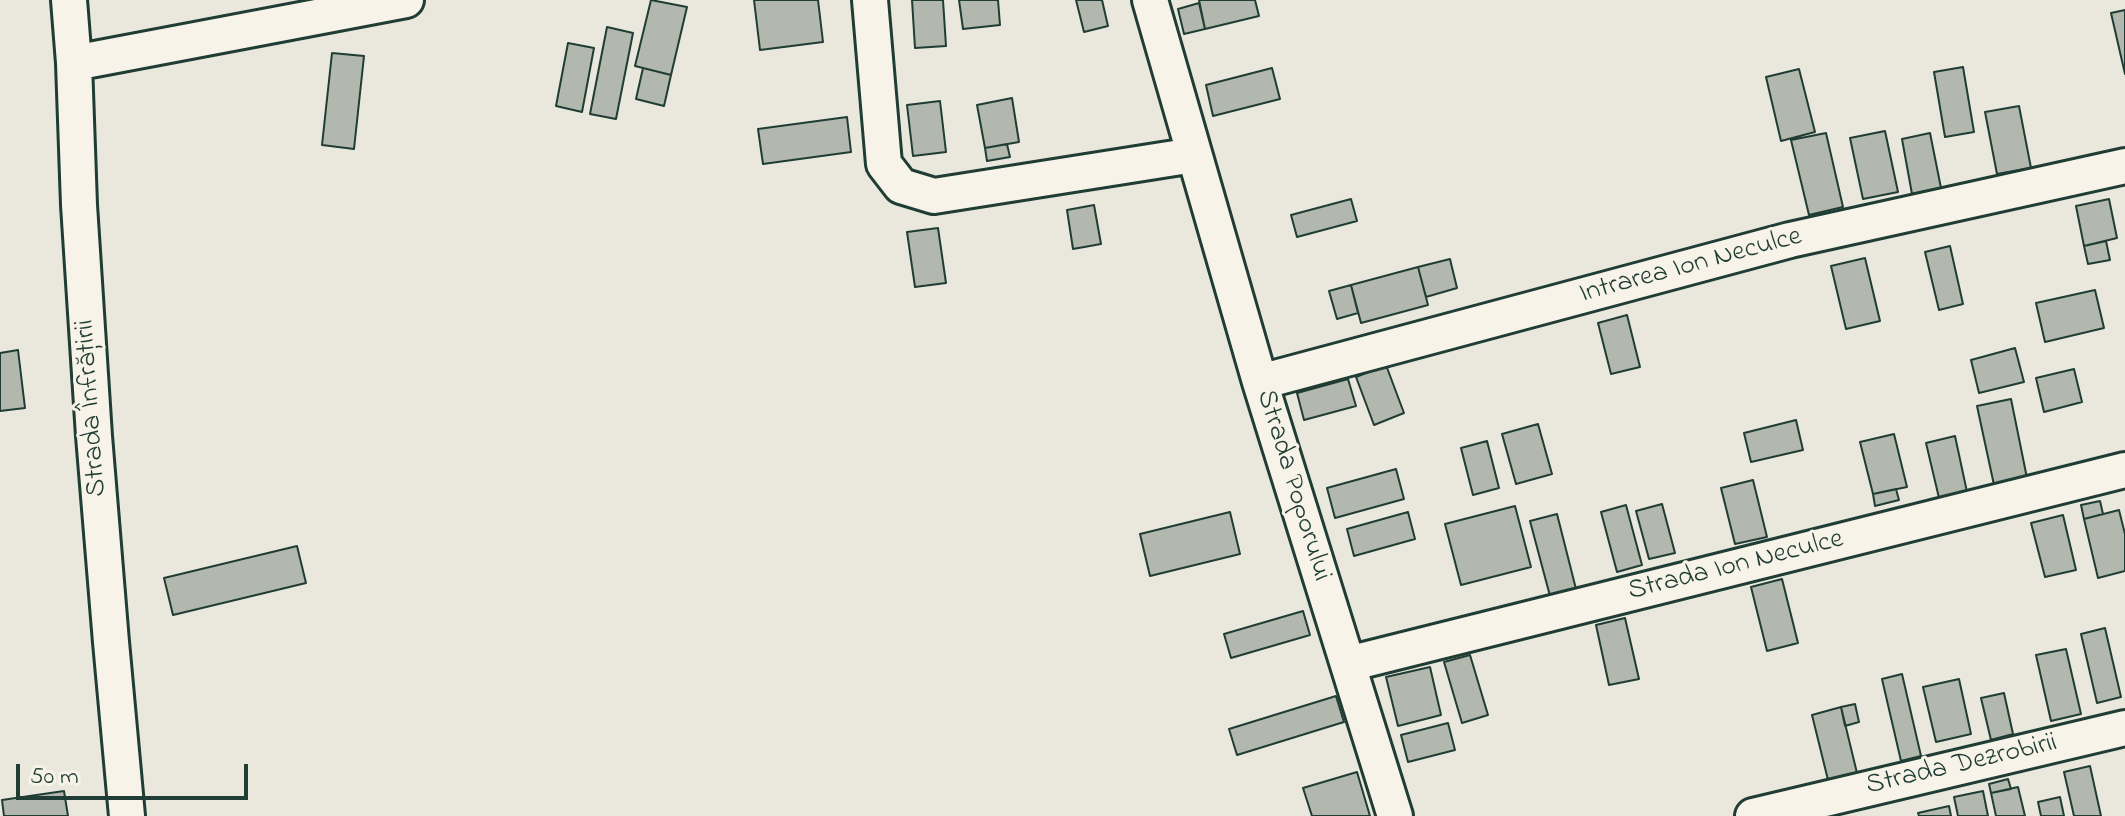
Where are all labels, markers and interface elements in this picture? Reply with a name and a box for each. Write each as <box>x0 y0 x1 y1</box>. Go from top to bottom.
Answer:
street label: Intrarea Ion Neculce <box>1576 221 1806 313</box>
street label: Strada Înfrățirii <box>70 318 116 498</box>
street label: Strada Poporului <box>1247 386 1337 586</box>
street label: Strada Ion Neculce <box>1625 524 1847 610</box>
street label: Strada Dezrobirii <box>1863 728 2061 804</box>
scale bar <box>20 748 252 798</box>
text: 50 m <box>30 760 79 795</box>

